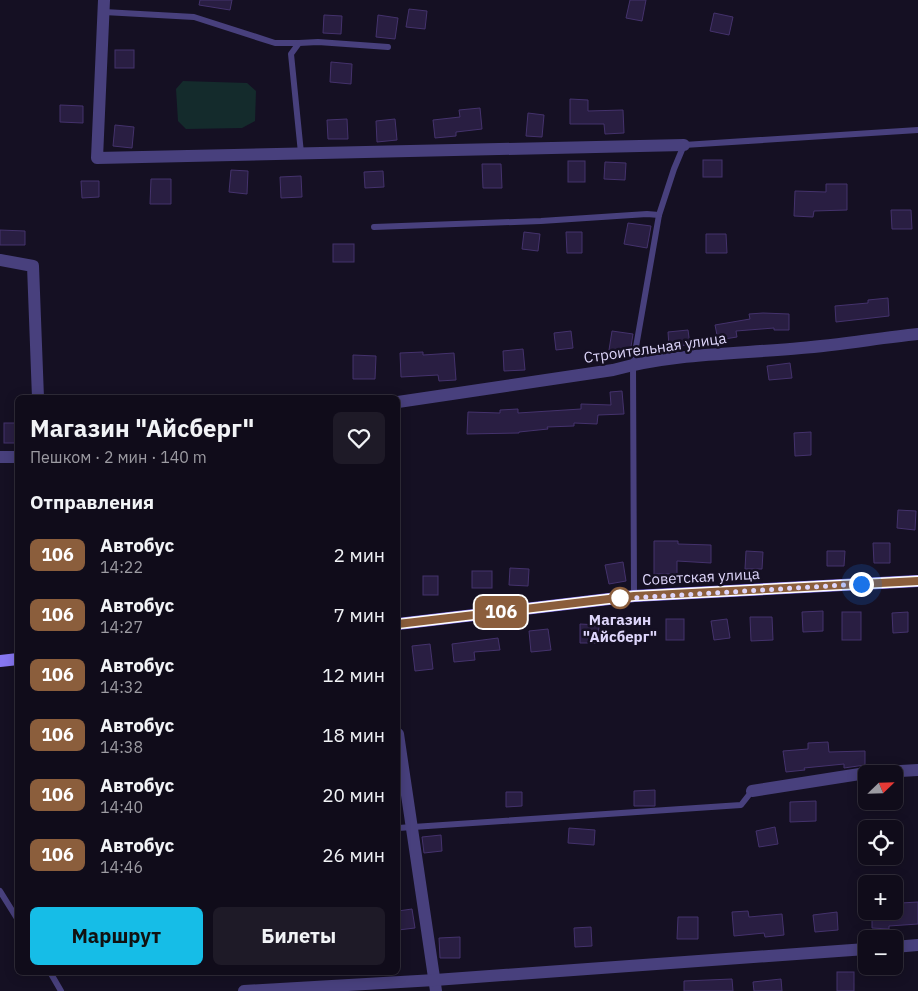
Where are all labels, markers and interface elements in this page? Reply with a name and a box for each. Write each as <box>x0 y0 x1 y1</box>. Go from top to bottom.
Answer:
street label: Строительная улица <box>582 328 727 367</box>
text: Магазин "Айсберг" <box>30 412 254 444</box>
button: heart <box>333 412 385 464</box>
text: Пешком · 2 мин · 140 m <box>30 447 207 467</box>
text: Отправления <box>30 490 154 514</box>
text: Автобус <box>100 533 174 557</box>
text: 106 <box>41 543 74 566</box>
text: 2 мин <box>334 543 385 567</box>
text: 14:22 <box>100 557 143 577</box>
street label: Советская улица <box>642 564 760 589</box>
your location <box>849 572 874 597</box>
marker: Магазин "Айсберг" <box>609 587 631 609</box>
text: Автобус <box>100 593 174 617</box>
line badge: 106 <box>472 596 530 628</box>
text: 106 <box>485 600 517 623</box>
text: 106 <box>41 603 74 626</box>
text: 7 мин <box>334 603 385 627</box>
place label: Магазин "Айсберг" <box>583 610 657 646</box>
text: 14:27 <box>100 617 143 637</box>
text: Автобус <box>100 653 174 677</box>
text: 106 <box>41 663 74 686</box>
text: 12 мин <box>322 663 385 687</box>
text: 14:32 <box>100 677 143 697</box>
text: Автобус <box>100 713 174 737</box>
text: 106 <box>41 723 74 746</box>
text: 18 мин <box>322 723 385 747</box>
text: 14:38 <box>100 737 143 757</box>
north arrow <box>858 765 902 810</box>
map controls <box>858 765 903 975</box>
text: Автобус <box>100 773 174 797</box>
text: 106 <box>41 783 74 806</box>
text: 20 мин <box>322 783 385 807</box>
text: 14:40 <box>100 797 143 817</box>
button: locate <box>858 820 903 865</box>
text: Автобус <box>100 833 174 857</box>
text: 106 <box>41 843 74 866</box>
text: 26 мин <box>322 843 385 867</box>
text: 14:46 <box>100 857 143 877</box>
button: + <box>858 875 903 920</box>
button: Маршрут <box>30 907 203 965</box>
button: Билеты <box>213 907 385 965</box>
button: − <box>858 930 903 975</box>

